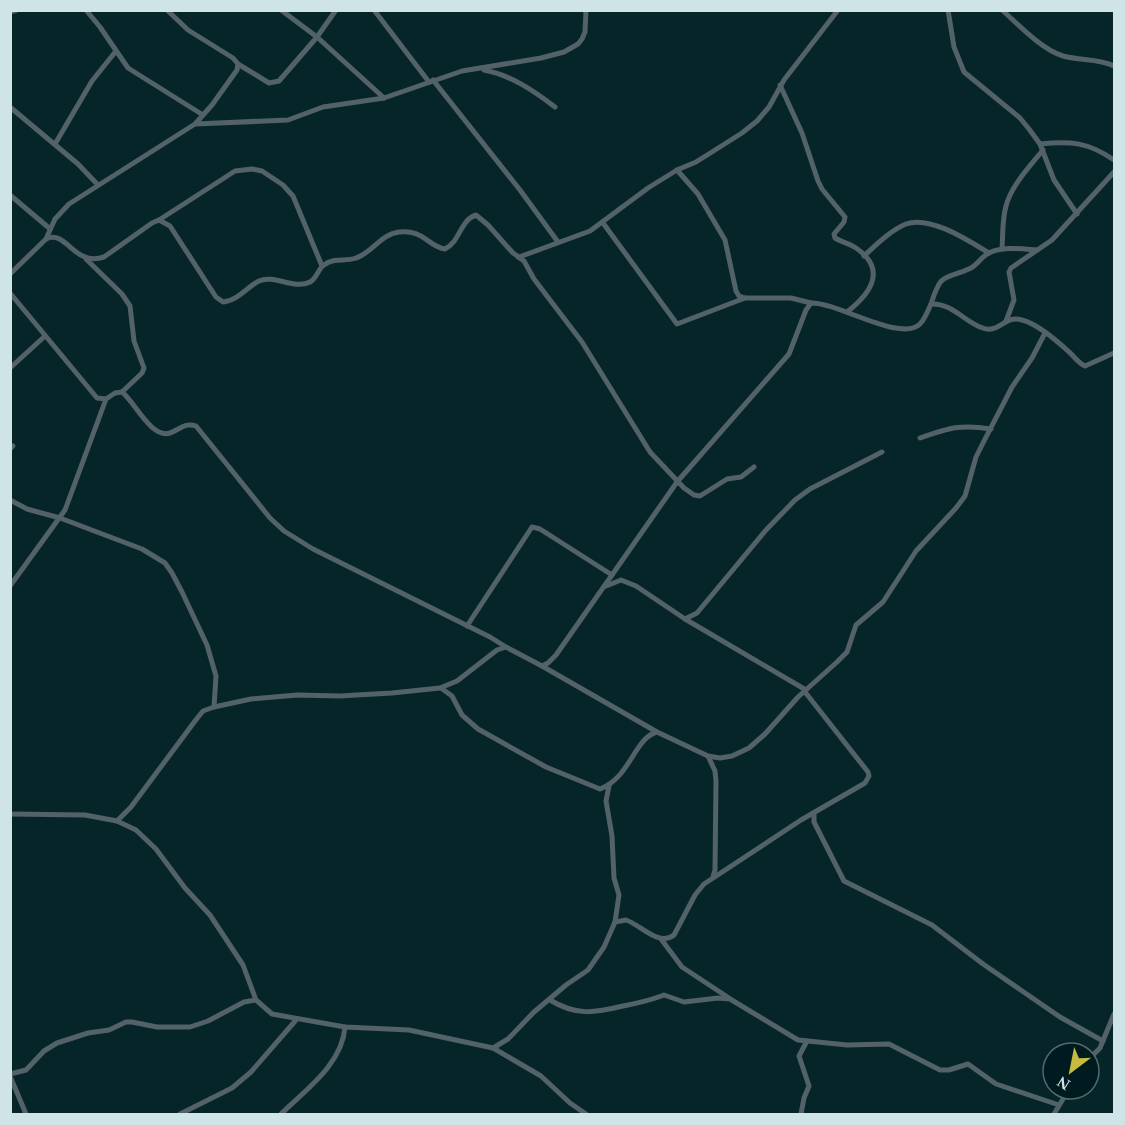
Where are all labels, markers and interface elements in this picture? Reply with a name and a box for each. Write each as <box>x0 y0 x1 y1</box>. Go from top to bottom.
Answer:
north arrow <box>1041 1041 1101 1101</box>
text: N <box>1054 1073 1073 1094</box>

